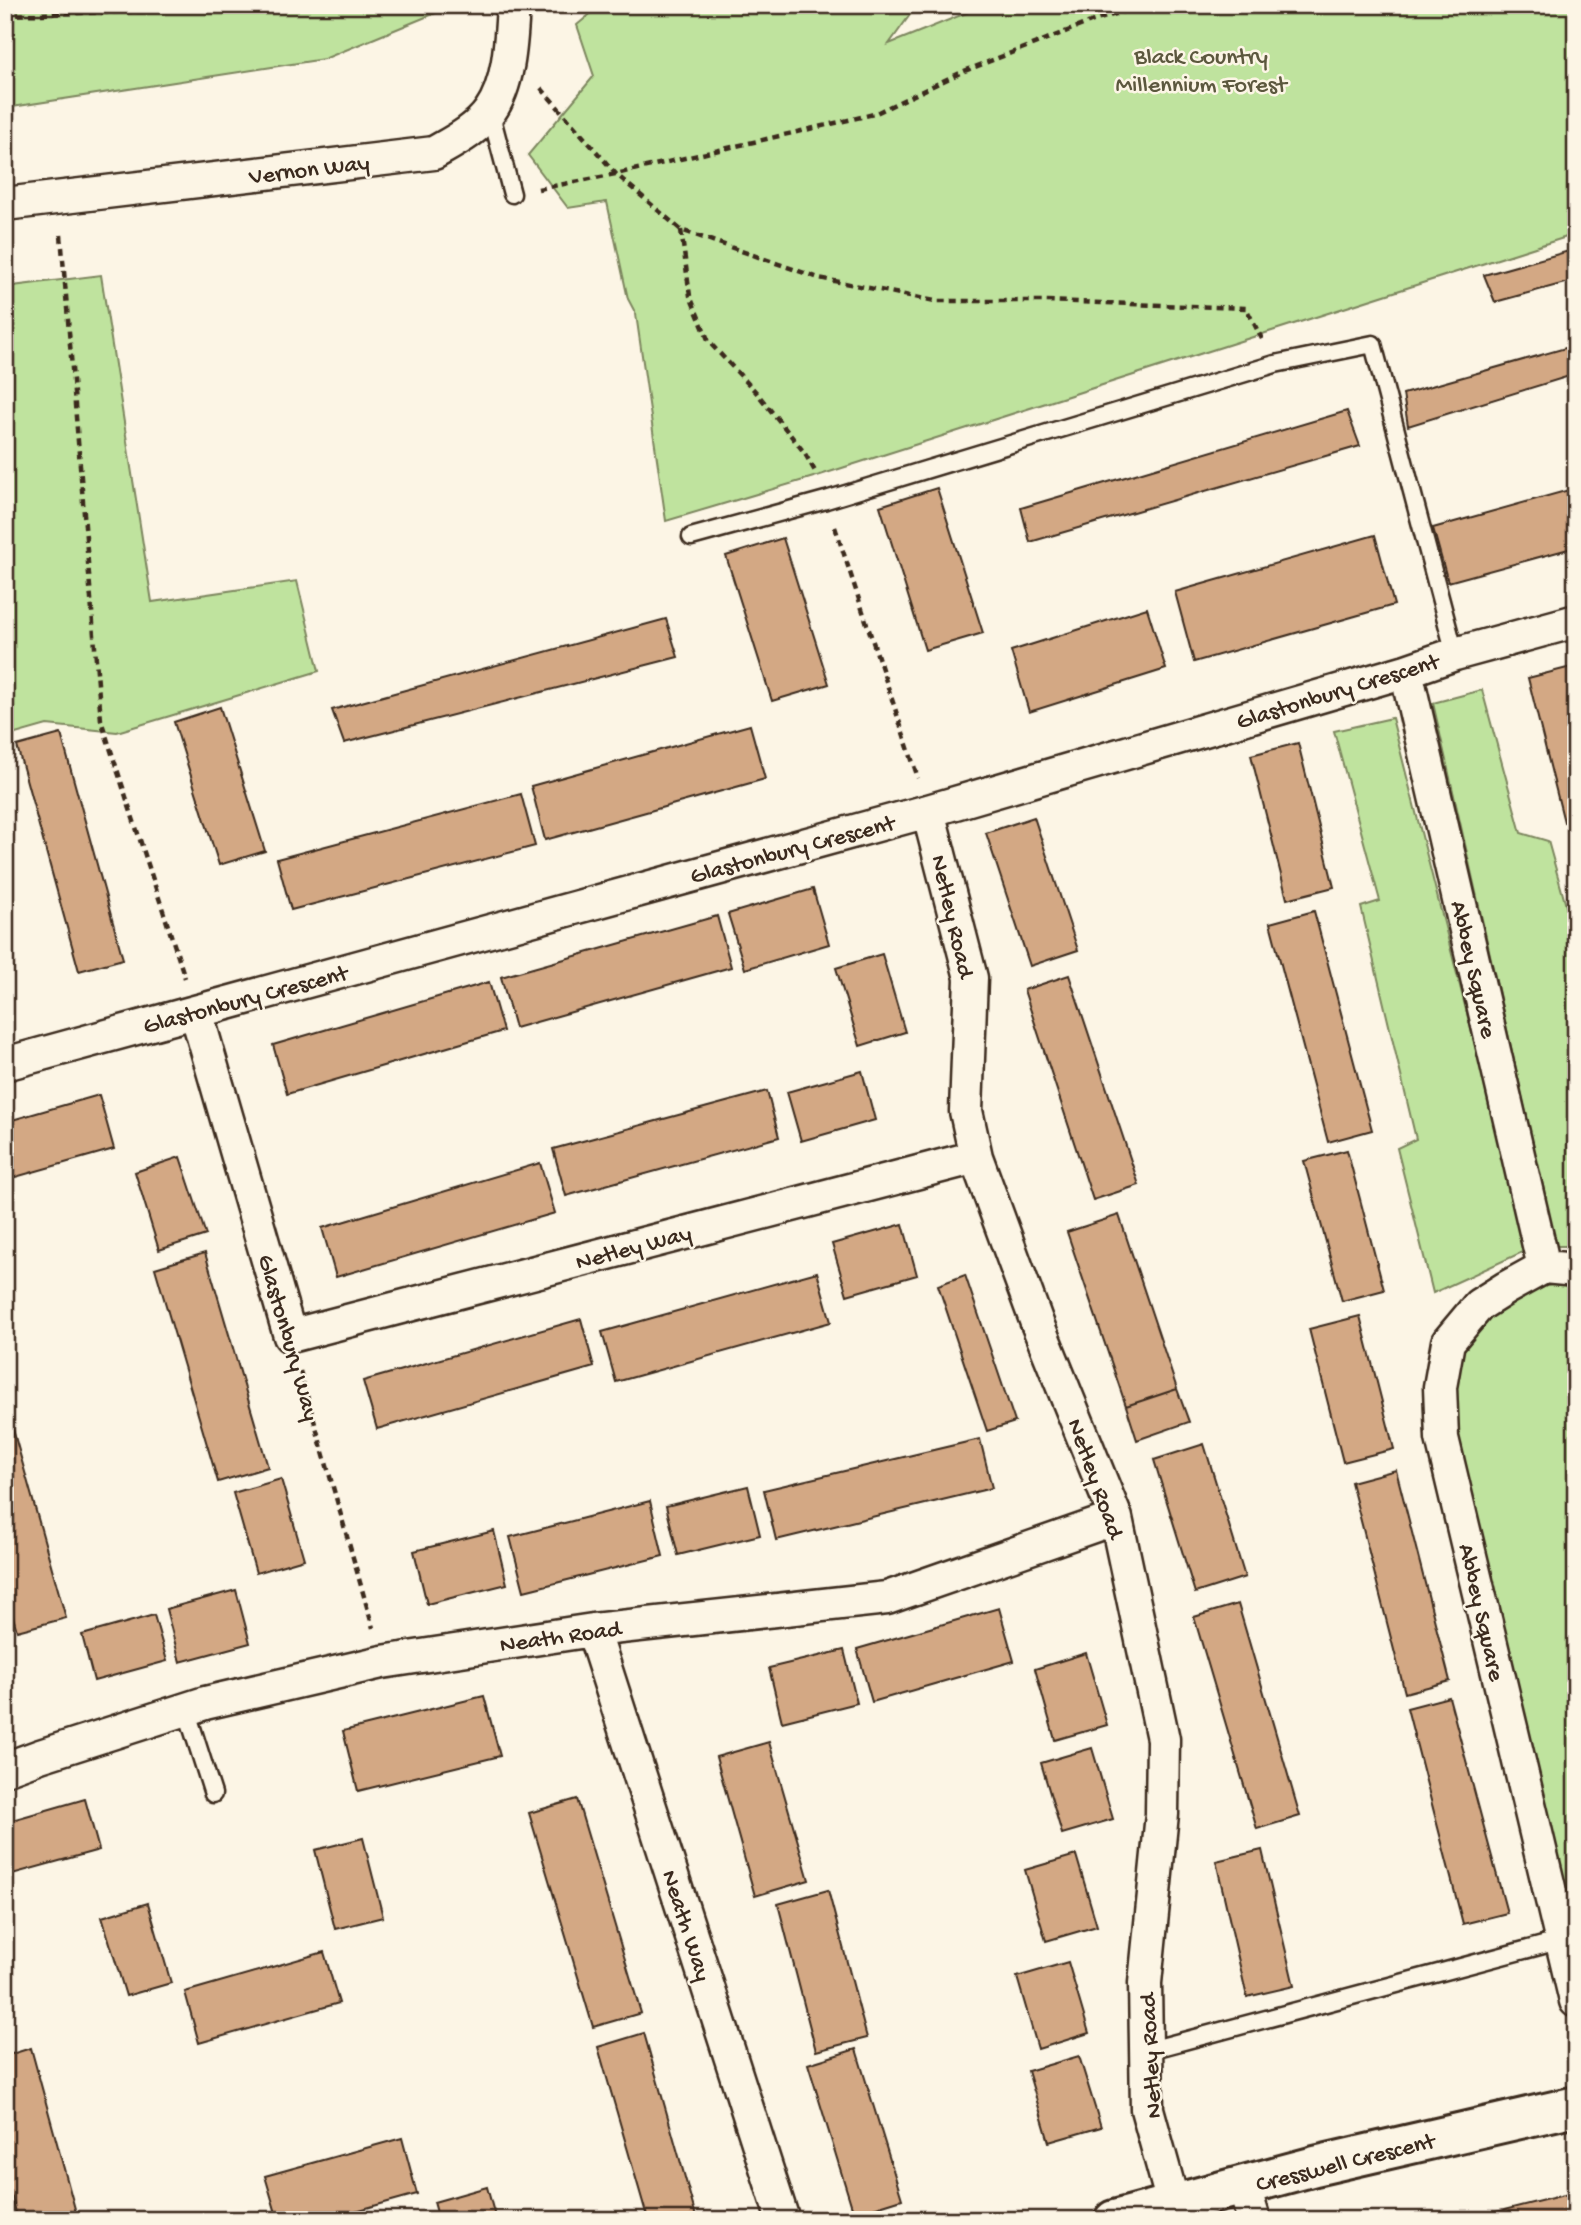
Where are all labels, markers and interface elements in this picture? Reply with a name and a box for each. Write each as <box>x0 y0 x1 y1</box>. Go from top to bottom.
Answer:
park label: Black Country Millennium Forest <box>1115 44 1289 101</box>
street label: Vernon Way <box>247 150 371 193</box>
street label: Glastonbury Crescent <box>1233 648 1445 738</box>
street label: Glastonbury Crescent <box>687 810 901 893</box>
street label: Netley Road <box>922 852 979 983</box>
street label: Abbey Square <box>1442 898 1502 1042</box>
street label: Glastonbury Crescent <box>140 960 354 1043</box>
street label: Netley Way <box>573 1220 695 1279</box>
street label: Glastonbury Way <box>249 1251 324 1425</box>
street label: Netley Road <box>1059 1415 1129 1545</box>
street label: Abbey Square <box>1450 1541 1510 1685</box>
street label: Neath Road <box>498 1615 625 1661</box>
street label: Neath Way <box>653 1867 716 1986</box>
street label: Netley Road <box>1135 1990 1170 2119</box>
street label: Cresswell Crescent <box>1253 2128 1440 2201</box>

